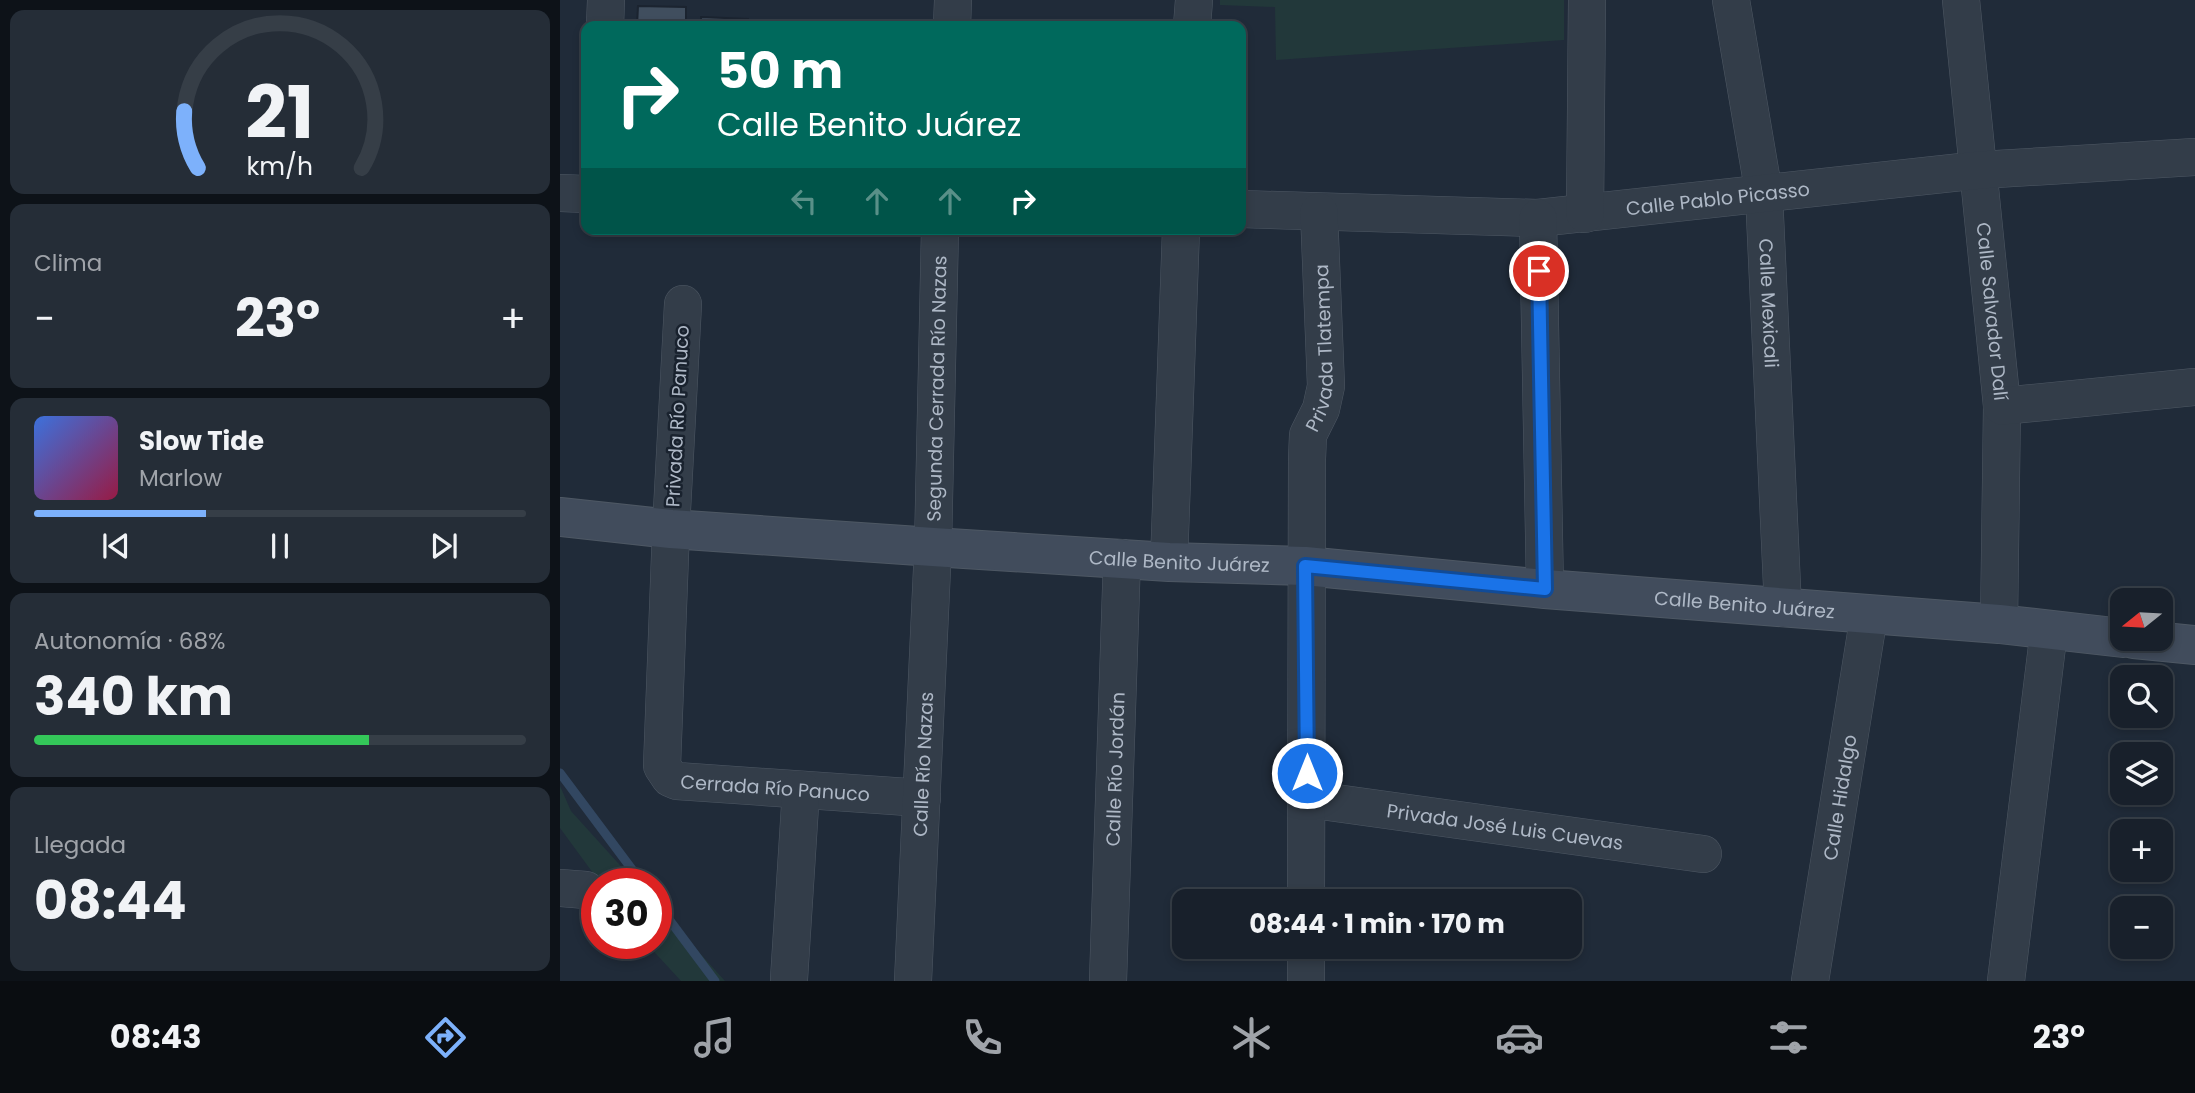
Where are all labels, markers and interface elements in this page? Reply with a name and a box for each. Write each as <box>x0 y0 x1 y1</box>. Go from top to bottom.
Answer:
text: 50 m <box>717 37 843 105</box>
icon: right <box>602 49 693 140</box>
text: 21 <box>246 62 314 163</box>
text: Calle Benito Juárez <box>717 102 1021 147</box>
text: km/h <box>247 149 313 184</box>
street label: Calle Pablo Picasso <box>1625 176 1811 222</box>
icon: left <box>785 182 823 220</box>
icon: ahead <box>858 182 896 220</box>
icon: ahead <box>931 182 969 220</box>
icon: right <box>1004 182 1042 220</box>
street label: Calle Salvador Dalí <box>1970 221 2014 402</box>
street label: Calle Mexicali <box>1752 238 1785 368</box>
pin <box>1509 241 1569 301</box>
text: Clima <box>34 247 102 279</box>
icon: arrive <box>1520 252 1558 290</box>
street label: Segunda Cerrada Río Nazas <box>921 255 953 522</box>
street label: Privada Tlatempa <box>1299 264 1340 436</box>
text: 23° <box>235 282 320 355</box>
text: − <box>34 292 55 345</box>
text: + <box>500 292 526 345</box>
street label: Privada Río Panuco <box>659 324 696 508</box>
text: Slow Tide <box>139 423 264 459</box>
text: Marlow <box>139 462 222 494</box>
icon: previous <box>97 527 135 565</box>
icon: pause <box>261 527 299 565</box>
icon: next <box>425 527 463 565</box>
street label: Calle Benito Juárez <box>1088 544 1270 579</box>
street label: Calle Benito Juárez <box>1653 584 1836 625</box>
north arrow <box>2110 588 2174 651</box>
map controls <box>2110 588 2173 959</box>
text: Autonomía · 68% <box>34 625 225 657</box>
text: 340 km <box>34 660 233 733</box>
button: search <box>2110 665 2173 728</box>
street label: Calle Río Nazas <box>907 691 940 837</box>
street label: Calle Río Jordán <box>1099 691 1132 847</box>
street label: Calle Hidalgo <box>1817 733 1864 862</box>
position arrow <box>1270 736 1344 810</box>
button: layers <box>2110 742 2173 805</box>
street label: Cerrada Río Panuco <box>680 768 871 808</box>
street label: Privada José Luis Cuevas <box>1385 797 1625 857</box>
button: + <box>2110 819 2173 882</box>
text: Llegada <box>34 829 126 861</box>
text: 08:44 <box>34 864 187 937</box>
speed limit sign: 30 <box>581 868 672 959</box>
button: − <box>2110 896 2173 959</box>
text: 08:44 · 1 min · 170 m <box>1249 906 1505 942</box>
icon: directions <box>421 1013 470 1062</box>
icon: music <box>690 1013 739 1062</box>
icon: phone <box>958 1013 1007 1062</box>
icon: climate <box>1227 1013 1276 1062</box>
icon: car <box>1495 1013 1544 1062</box>
icon: filters <box>1764 1013 1813 1062</box>
text: 08:43 <box>110 1014 202 1059</box>
text: 23° <box>2033 1014 2085 1059</box>

